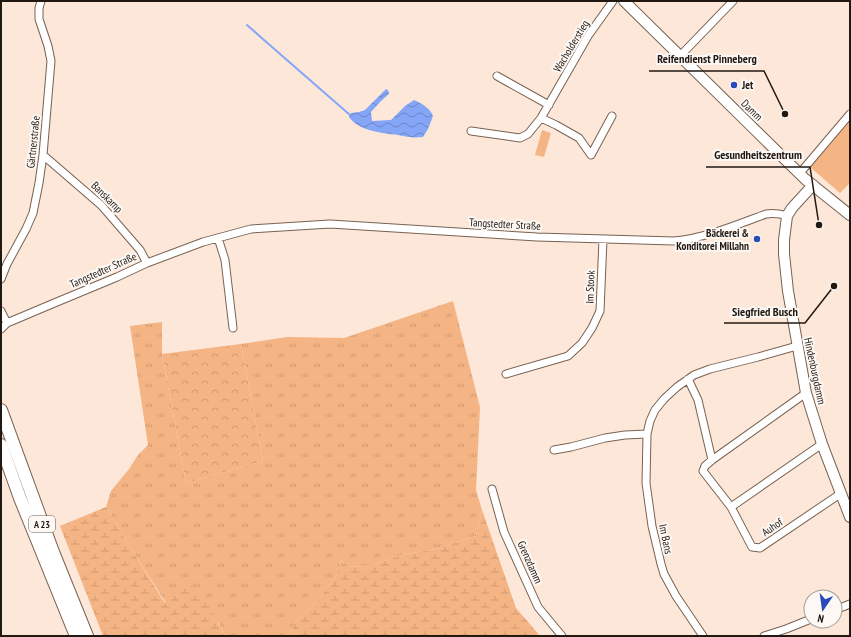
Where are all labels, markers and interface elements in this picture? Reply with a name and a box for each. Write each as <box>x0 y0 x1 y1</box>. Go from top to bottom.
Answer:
street label: Wacholderstieg <box>550 17 592 75</box>
callout: Reifendienst Pinneberg <box>649 47 764 71</box>
text: Reifendienst Pinneberg <box>657 51 757 66</box>
place label: Jet <box>741 78 754 92</box>
marker: Jet <box>729 80 739 90</box>
street label: Damm <box>738 96 766 124</box>
street label: Gärtnerstraße <box>23 115 43 169</box>
callout: Gesundheitszentrum <box>706 143 810 167</box>
text: Gesundheitszentrum <box>714 147 802 162</box>
street label: Banskamp <box>88 178 126 216</box>
street label: Tangstedter Straße <box>469 215 542 233</box>
place label: Bäckerei & Konditorei Millahn <box>676 226 749 253</box>
marker: Bäckerei & Konditorei Millahn <box>752 234 762 244</box>
street label: Tangstedter Straße <box>67 249 139 291</box>
street label: Im Stook <box>582 269 598 304</box>
callout: Siegfried Busch <box>724 299 805 323</box>
text: Siegfried Busch <box>732 304 798 319</box>
street label: Hindenburgdamm <box>801 336 829 406</box>
street label: Auhof <box>759 514 786 539</box>
road number: A 23 <box>29 516 55 532</box>
street label: Im Bans <box>656 523 676 555</box>
street label: Grenzdamm <box>514 538 546 586</box>
north arrow <box>803 589 843 629</box>
text: N <box>816 611 825 626</box>

